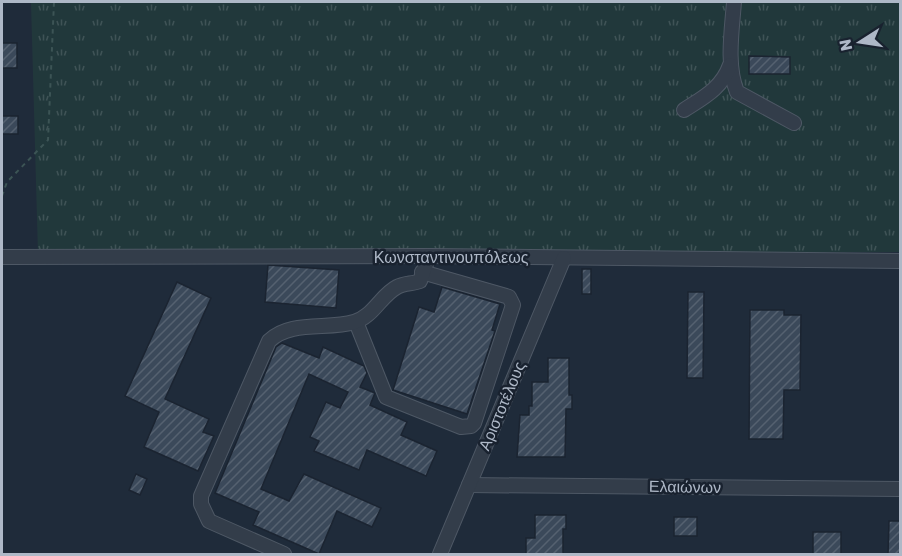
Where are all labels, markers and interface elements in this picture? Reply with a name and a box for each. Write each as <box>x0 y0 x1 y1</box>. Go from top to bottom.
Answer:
north arrow <box>830 12 890 72</box>
text: N <box>835 37 856 53</box>
street label: Κωνσταντινουπόλεως <box>374 248 529 267</box>
street label: Αριστοτέλους <box>475 359 529 453</box>
street label: Ελαιώνων <box>649 477 721 497</box>

